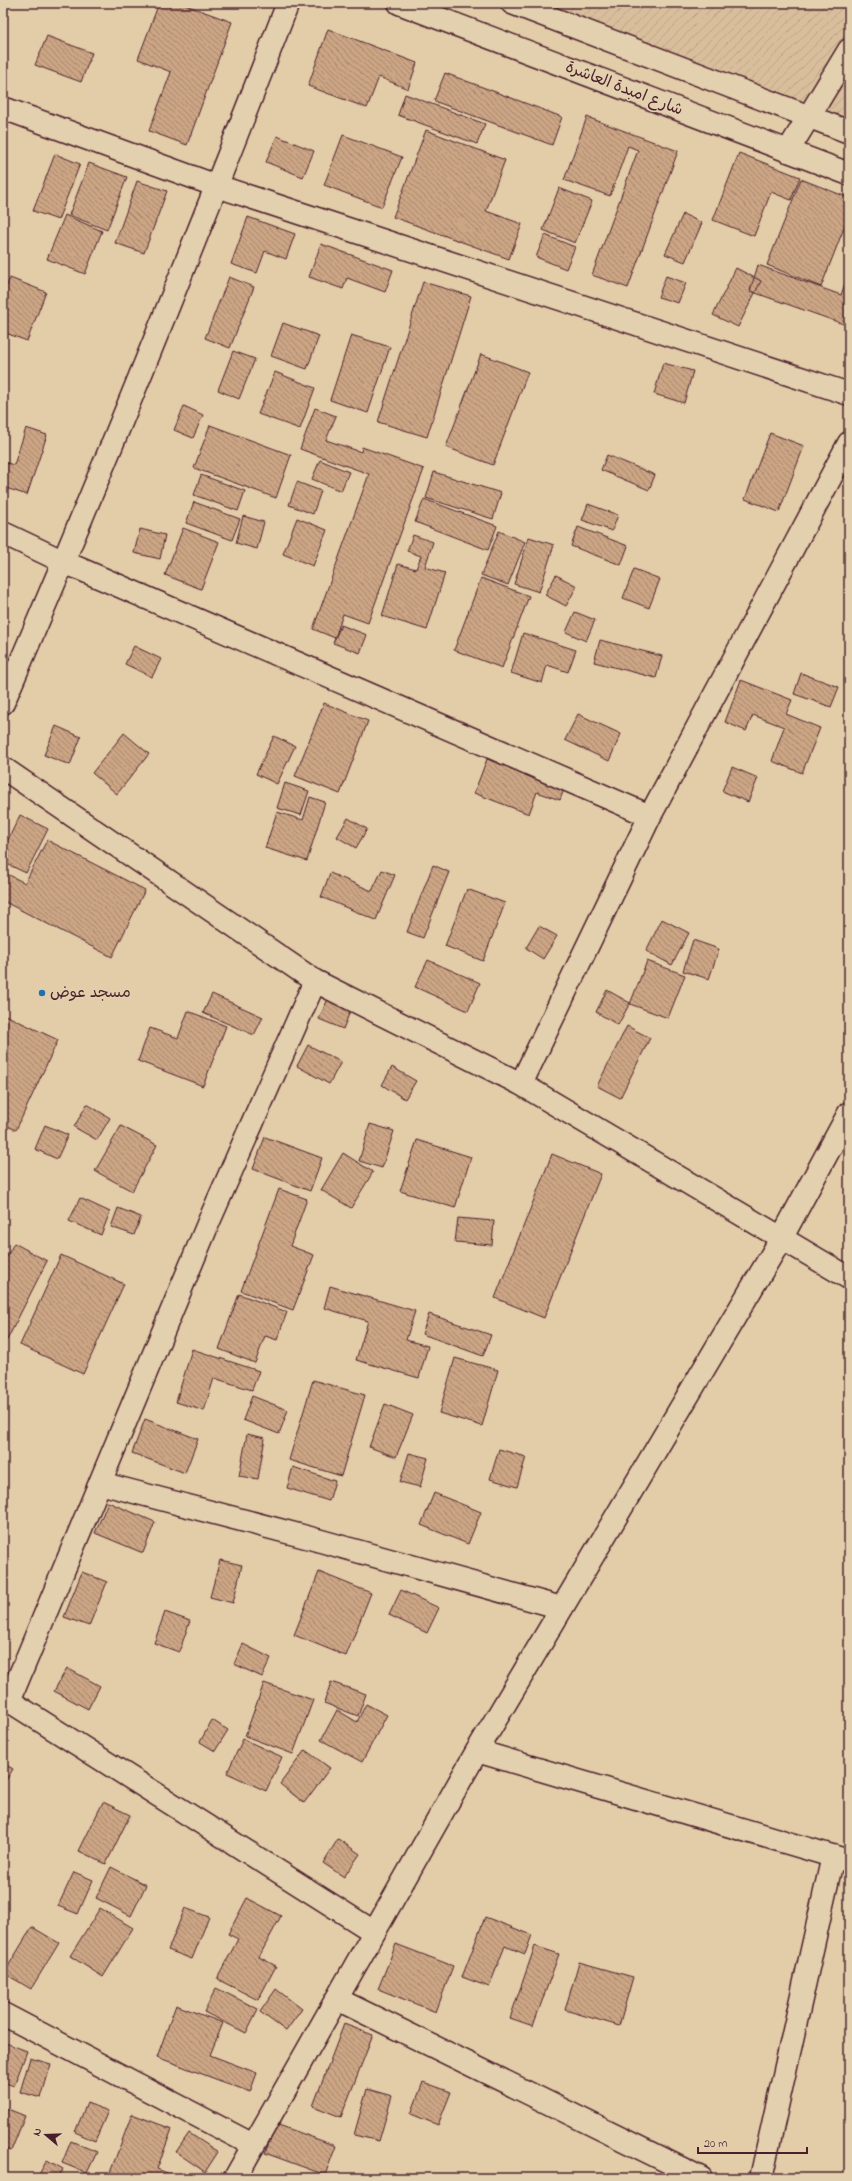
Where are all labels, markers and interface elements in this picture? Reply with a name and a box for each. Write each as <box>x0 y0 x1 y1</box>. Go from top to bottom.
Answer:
street label: شارع امبدة العاشرة <box>562 55 686 123</box>
place label: مسجد عوض <box>50 981 131 1005</box>
marker: مسجد عوض <box>37 988 47 998</box>
north arrow <box>26 2115 66 2155</box>
text: N <box>29 2126 46 2138</box>
scale bar <box>698 2129 807 2155</box>
text: 20 m <box>704 2135 727 2153</box>

